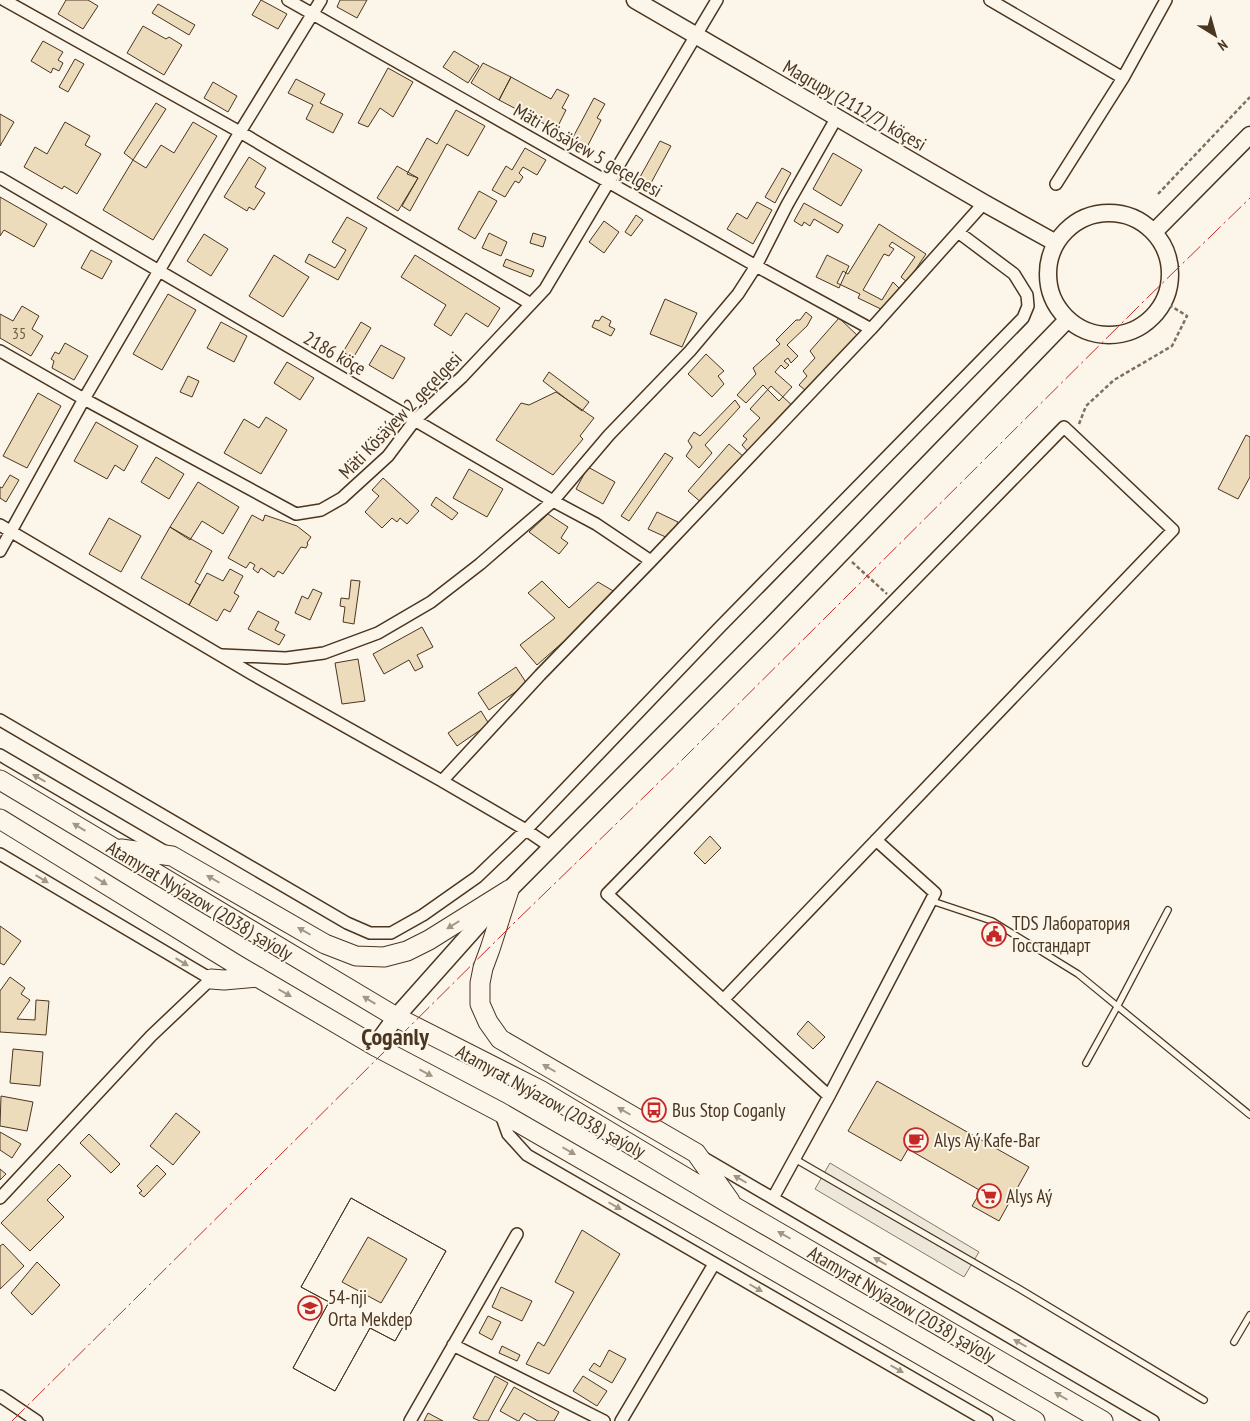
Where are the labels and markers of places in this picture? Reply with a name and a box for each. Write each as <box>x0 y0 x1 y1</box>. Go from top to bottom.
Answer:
place label: TDS Лаборатория Госстандарт <box>1012 911 1130 957</box>
public building icon: TDS Лаборатория Госстандарт <box>981 921 1007 947</box>
bus stop icon: Bus Stop Coganly <box>641 1097 667 1123</box>
place label: Bus Stop Coganly <box>672 1098 786 1122</box>
cafe icon: Alys Aý Kafe-Bar <box>903 1127 929 1153</box>
place label: Alys Aý Kafe-Bar <box>934 1128 1041 1152</box>
supermarket icon: Alys Aý <box>976 1183 1002 1209</box>
place label: Alys Aý <box>1006 1184 1053 1208</box>
place label: 54-nji Orta Mekdep <box>328 1285 413 1331</box>
school or university icon: 54-nji Orta Mekdep <box>297 1295 323 1321</box>

